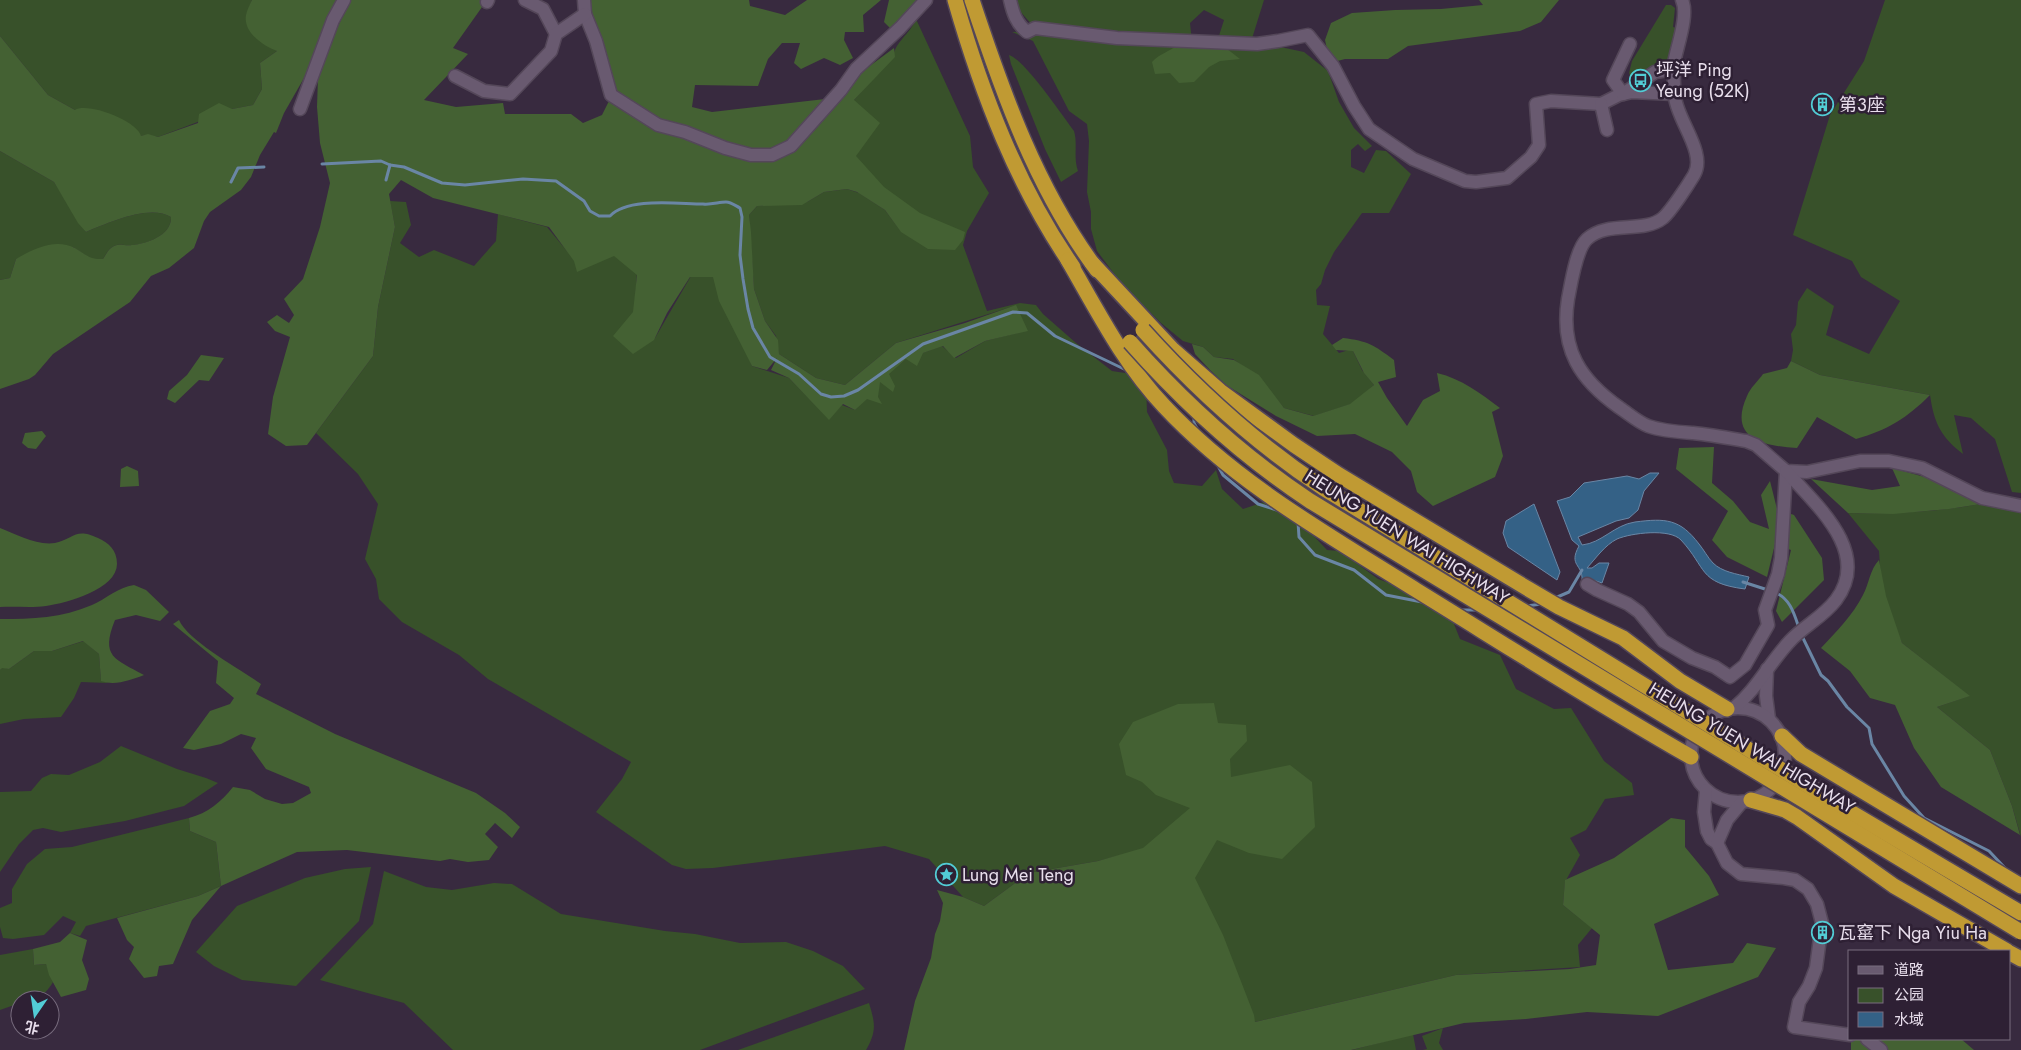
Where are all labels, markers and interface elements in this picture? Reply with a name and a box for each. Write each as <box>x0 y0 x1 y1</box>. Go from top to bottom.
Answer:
place label: 坪洋 Ping Yeung (52K) <box>1656 57 1750 104</box>
bus stop icon: 坪洋 Ping Yeung (52K) <box>1628 68 1652 92</box>
place label: 第3座 <box>1839 92 1885 118</box>
building icon: 第3座 <box>1811 93 1835 117</box>
street label: HEUNG YUEN WAI HIGHWAY <box>1300 463 1515 611</box>
street label: HEUNG YUEN WAI HIGHWAY <box>1644 676 1861 821</box>
place label: Lung Mei Teng <box>962 862 1074 888</box>
place icon: Lung Mei Teng <box>934 863 958 887</box>
place label: 瓦窰下 Nga Yiu Ha <box>1838 920 1987 946</box>
building icon: 瓦窰下 Nga Yiu Ha <box>1810 921 1834 945</box>
legend <box>1848 950 2011 1040</box>
text: 道路 <box>1894 959 1924 981</box>
text: 公园 <box>1894 984 1924 1006</box>
north arrow <box>10 990 60 1040</box>
text: 水域 <box>1894 1009 1924 1031</box>
text: 北 <box>23 1016 41 1039</box>

